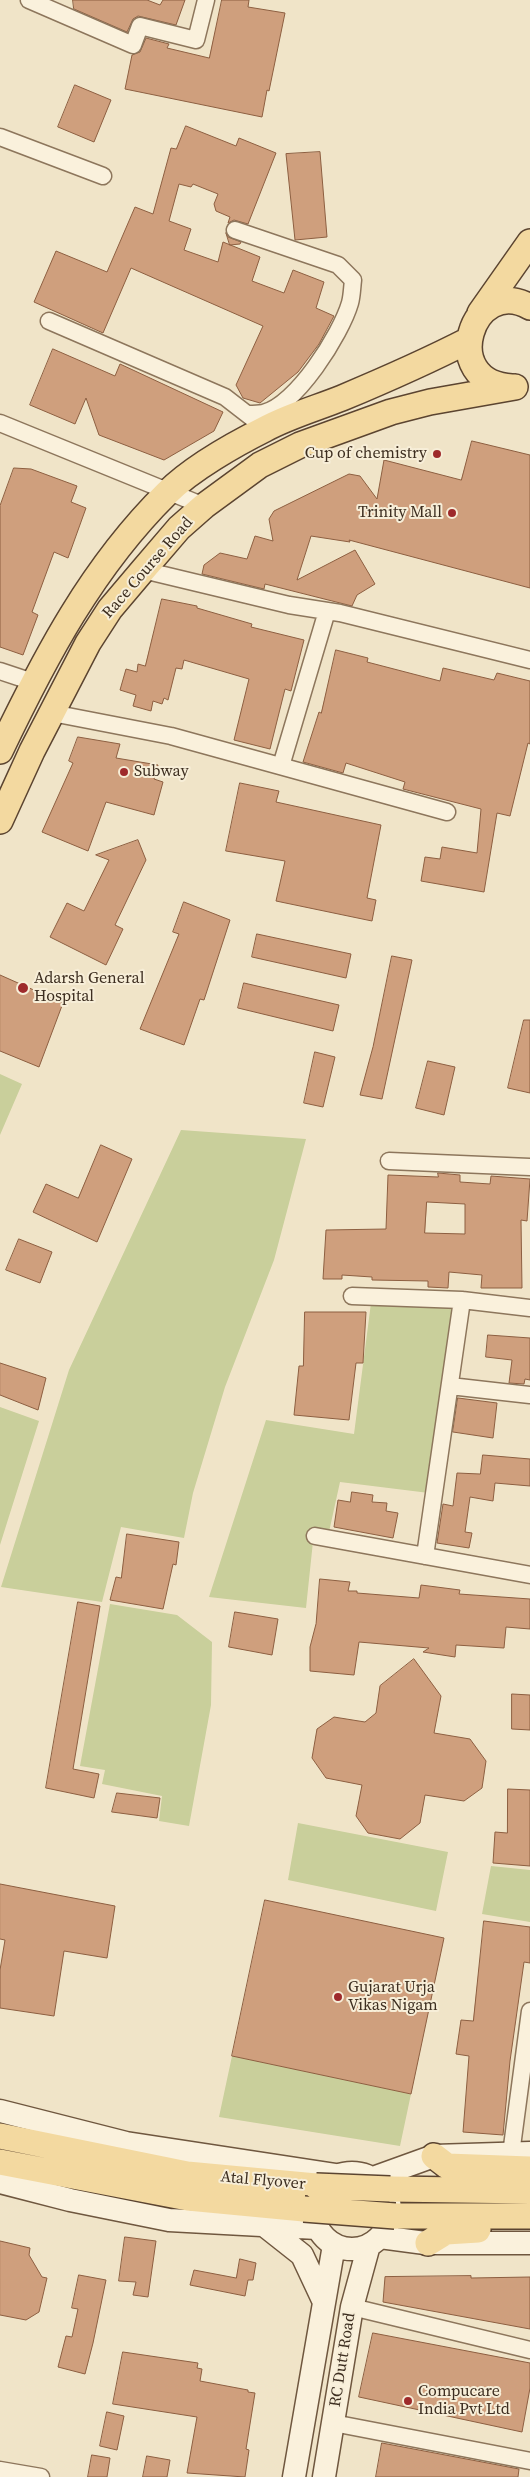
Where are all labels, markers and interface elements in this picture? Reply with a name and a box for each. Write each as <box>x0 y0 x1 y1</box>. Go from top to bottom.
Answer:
place label: Cup of chemistry <box>305 444 427 464</box>
marker: Cup of chemistry <box>431 448 443 460</box>
place label: Trinity Mall <box>358 503 442 523</box>
marker: Trinity Mall <box>446 507 458 519</box>
street label: Race Course Road <box>99 513 197 623</box>
place label: Subway <box>134 762 189 782</box>
marker: Subway <box>118 766 130 778</box>
place label: Adarsh General Hospital <box>34 969 144 1007</box>
marker: Adarsh General Hospital <box>16 981 30 995</box>
place label: Gujarat Urja Vikas Nigam <box>348 1978 438 2016</box>
marker: Gujarat Urja Vikas Nigam <box>332 1991 344 2003</box>
street label: Atal Flyover <box>220 2168 306 2194</box>
street label: RC Dutt Road <box>326 2312 360 2408</box>
place label: Compucare India Pvt Ltd <box>418 2382 510 2420</box>
marker: Compucare India Pvt Ltd <box>402 2395 414 2407</box>

